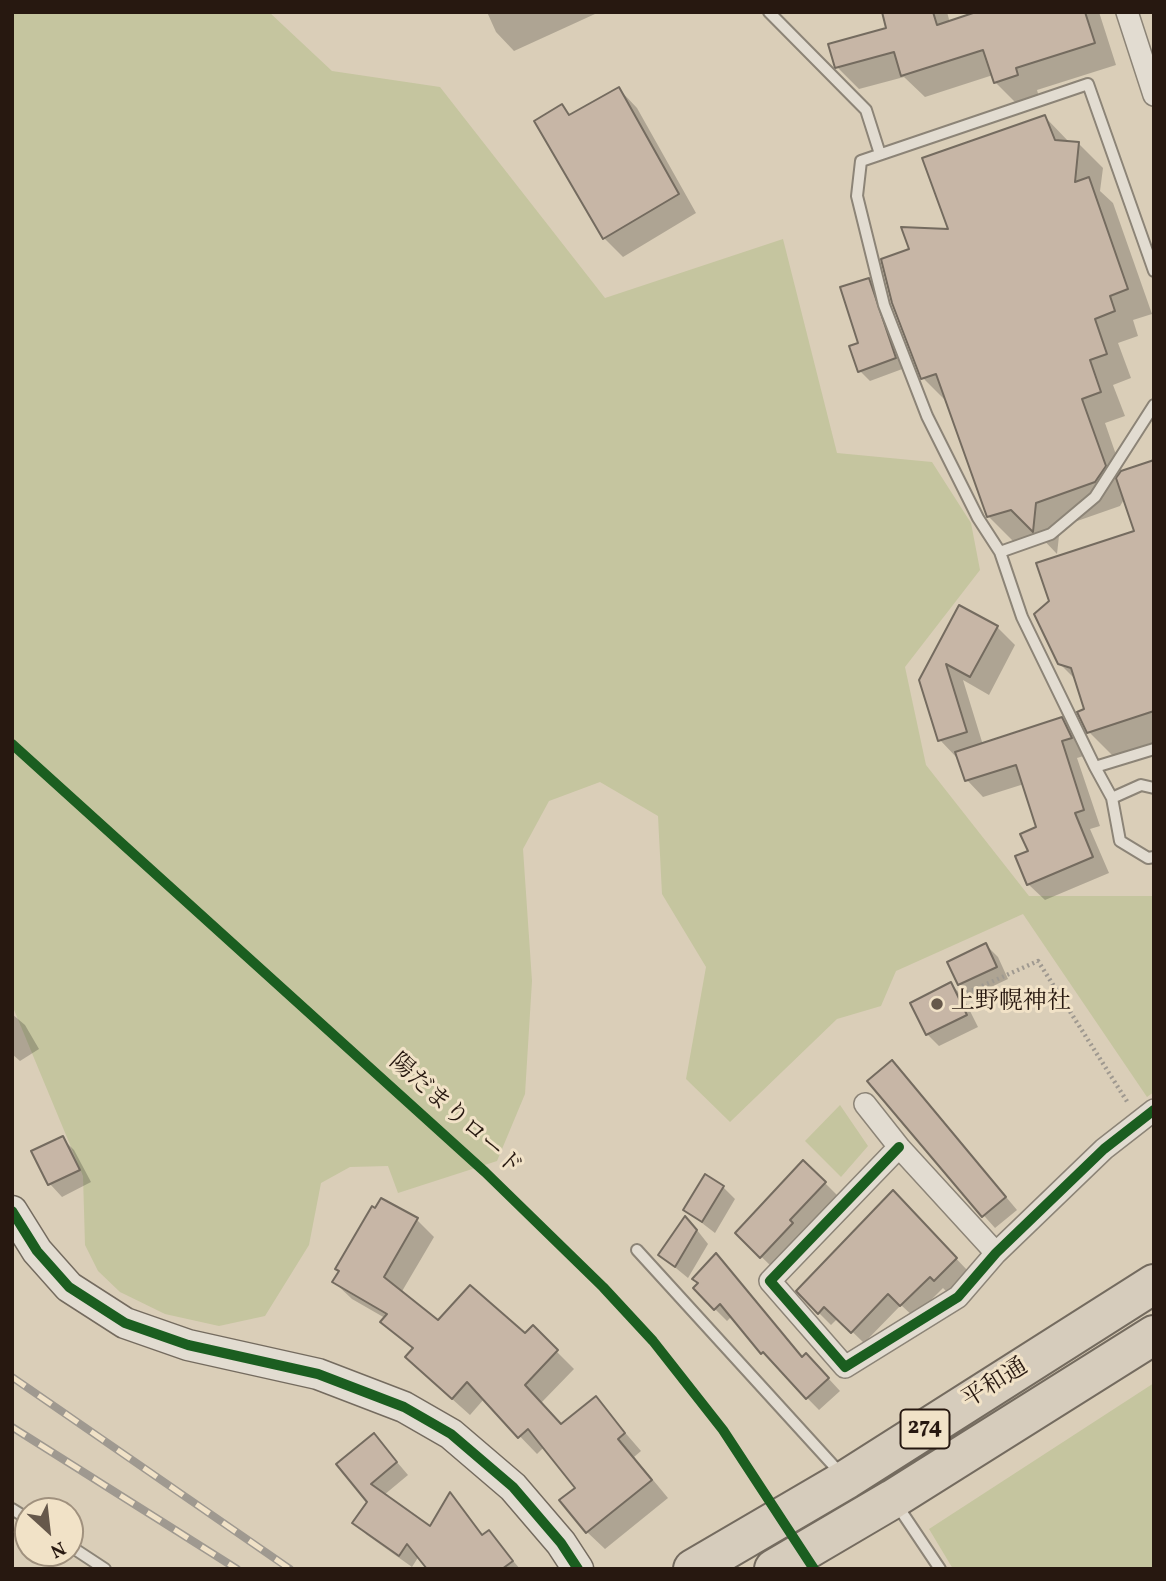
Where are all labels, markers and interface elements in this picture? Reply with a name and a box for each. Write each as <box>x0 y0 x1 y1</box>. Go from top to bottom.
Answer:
place label: 上野幌神社 <box>951 990 1071 1018</box>
marker: 上野幌神社 <box>929 996 945 1012</box>
street label: 陽だまりロード <box>382 1049 526 1183</box>
street label: 平和通 <box>958 1354 1034 1416</box>
road number: 274 <box>900 1410 950 1448</box>
north arrow <box>14 1497 84 1567</box>
text: N <box>46 1534 70 1564</box>

